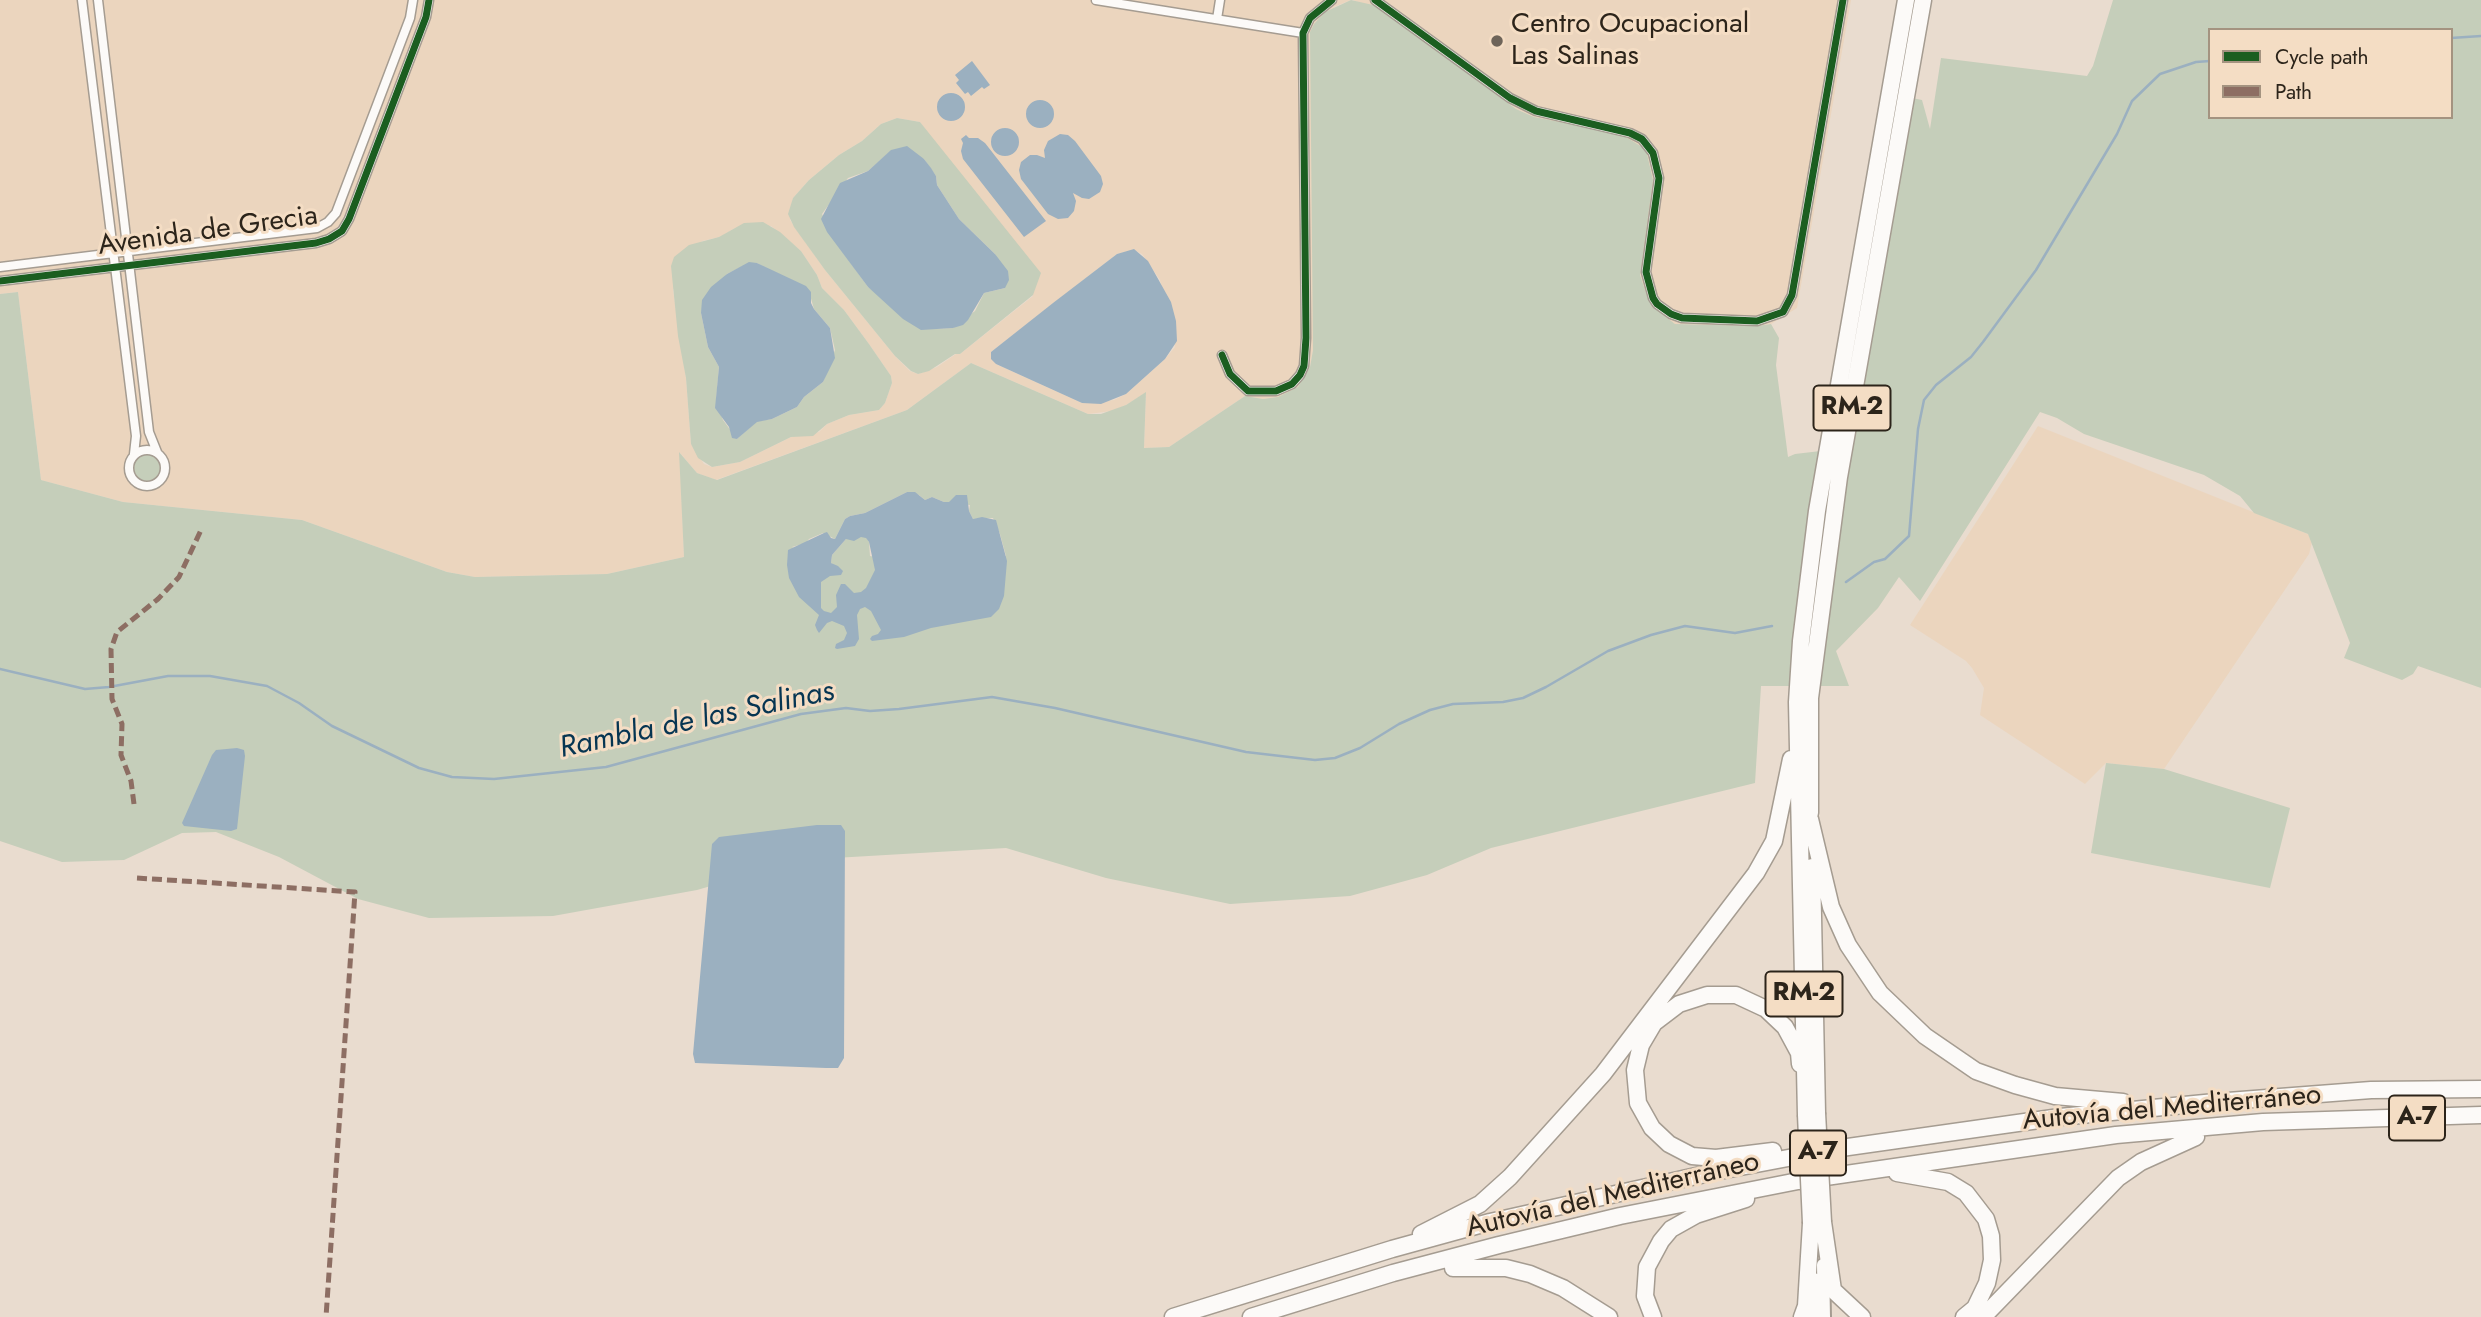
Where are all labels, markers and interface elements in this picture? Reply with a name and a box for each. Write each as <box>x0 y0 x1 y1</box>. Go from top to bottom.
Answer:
place label: Centro Ocupacional Las Salinas <box>1511 8 1749 74</box>
legend <box>2208 28 2453 119</box>
marker: Centro Ocupacional Las Salinas <box>1489 33 1505 49</box>
text: Cycle path <box>2275 42 2368 72</box>
text: Path <box>2275 77 2312 107</box>
street label: Avenida de Grecia <box>96 200 320 264</box>
road number: RM-2 <box>1814 386 1890 430</box>
water label: Rambla de las Salinas <box>557 674 837 768</box>
road number: RM-2 <box>1766 972 1842 1016</box>
street label: Autovía del Mediterráneo <box>2021 1079 2323 1139</box>
road number: A-7 <box>2389 1096 2445 1140</box>
road number: A-7 <box>1790 1130 1846 1176</box>
street label: Autovía del Mediterráneo <box>1463 1146 1763 1246</box>

